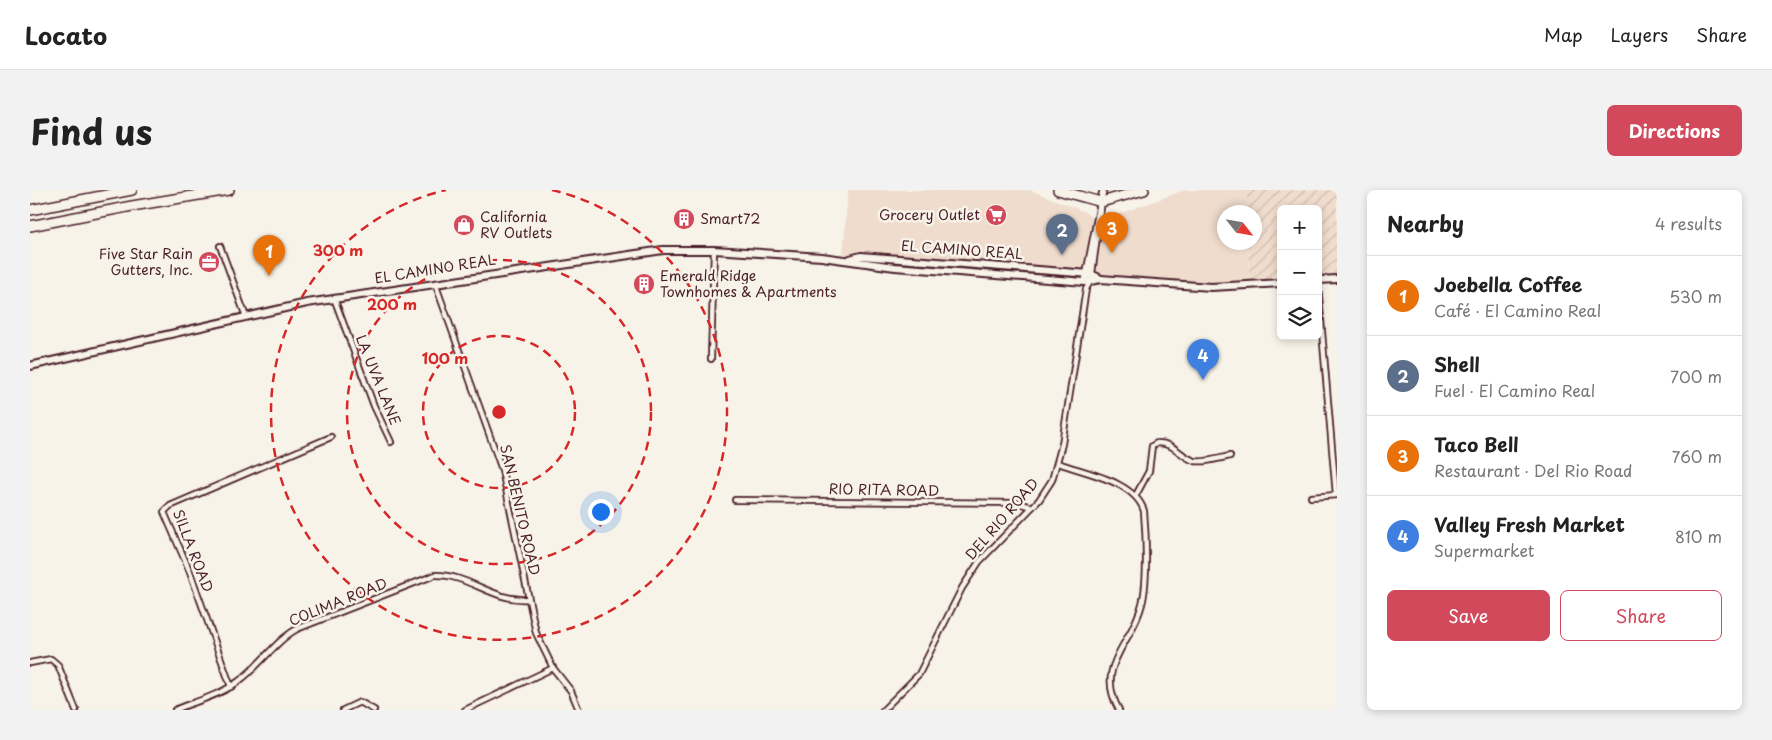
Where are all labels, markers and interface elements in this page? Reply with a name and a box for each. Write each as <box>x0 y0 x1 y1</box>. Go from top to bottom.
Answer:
text: Locato <box>25 17 107 53</box>
text: Map <box>1544 21 1583 48</box>
text: Layers <box>1611 21 1668 48</box>
text: Share <box>1696 21 1747 48</box>
text: Find us <box>30 104 152 157</box>
button: Directions <box>1607 105 1742 156</box>
supermarket icon: Grocery Outlet <box>984 203 1008 227</box>
place label: Grocery Outlet <box>879 204 980 225</box>
north arrow <box>1217 205 1262 250</box>
map controls <box>1277 205 1322 340</box>
button: + <box>1277 205 1322 250</box>
place label: California RV Outlets <box>480 206 553 243</box>
building icon: Smart72 <box>672 207 696 231</box>
text: Nearby <box>1387 207 1464 239</box>
place label: Smart72 <box>700 208 760 229</box>
text: 4 results <box>1655 211 1722 235</box>
pin: 3 <box>1096 212 1128 253</box>
shop icon: California RV Outlets <box>452 213 476 237</box>
pin: 2 <box>1046 214 1078 255</box>
pin: 1 <box>253 235 285 276</box>
street label: EL CAMINO REAL <box>900 235 1024 264</box>
text: 300 m <box>313 238 363 261</box>
place label: Five Star Rain Gutters, Inc. <box>99 243 193 280</box>
street label: EL CAMINO REAL <box>373 249 497 288</box>
office icon: Five Star Rain Gutters, Inc. <box>197 250 221 274</box>
button: − <box>1277 250 1322 295</box>
place label: Emerald Ridge Townhomes & Apartments <box>660 265 837 302</box>
text: Joebella Coffee <box>1434 270 1582 298</box>
building icon: Emerald Ridge Townhomes & Apartments <box>632 272 656 296</box>
text: 1 <box>1399 284 1407 308</box>
text: 530 m <box>1669 284 1722 308</box>
text: 200 m <box>367 292 417 315</box>
button: layers <box>1277 295 1322 340</box>
text: Café · El Camino Real <box>1434 298 1601 322</box>
street label: LA UVA LANE <box>351 331 406 428</box>
pin: 4 <box>1187 339 1219 380</box>
text: 100 m <box>422 346 468 369</box>
text: Shell <box>1434 350 1480 378</box>
text: 2 <box>1397 364 1409 388</box>
text: 700 m <box>1670 364 1722 388</box>
text: Fuel · El Camino Real <box>1434 378 1595 402</box>
centre of rings <box>490 403 508 421</box>
text: Taco Bell <box>1434 430 1519 458</box>
street label: SAN BENITO ROAD <box>495 442 546 577</box>
text: 3 <box>1398 444 1408 468</box>
text: 760 m <box>1672 444 1722 468</box>
text: Restaurant · Del Rio Road <box>1434 458 1632 482</box>
street label: DEL RIO ROAD <box>960 473 1043 564</box>
street label: RIO RITA ROAD <box>828 478 940 501</box>
your location <box>588 499 614 525</box>
street label: SILLA ROAD <box>168 507 219 595</box>
text: Valley Fresh Market <box>1434 510 1625 538</box>
text: 4 <box>1398 524 1408 548</box>
text: 810 m <box>1675 524 1722 548</box>
text: Supermarket <box>1434 538 1534 562</box>
street label: COLIMA ROAD <box>285 572 390 631</box>
button: Save <box>1387 590 1550 641</box>
button: Share <box>1560 590 1722 641</box>

